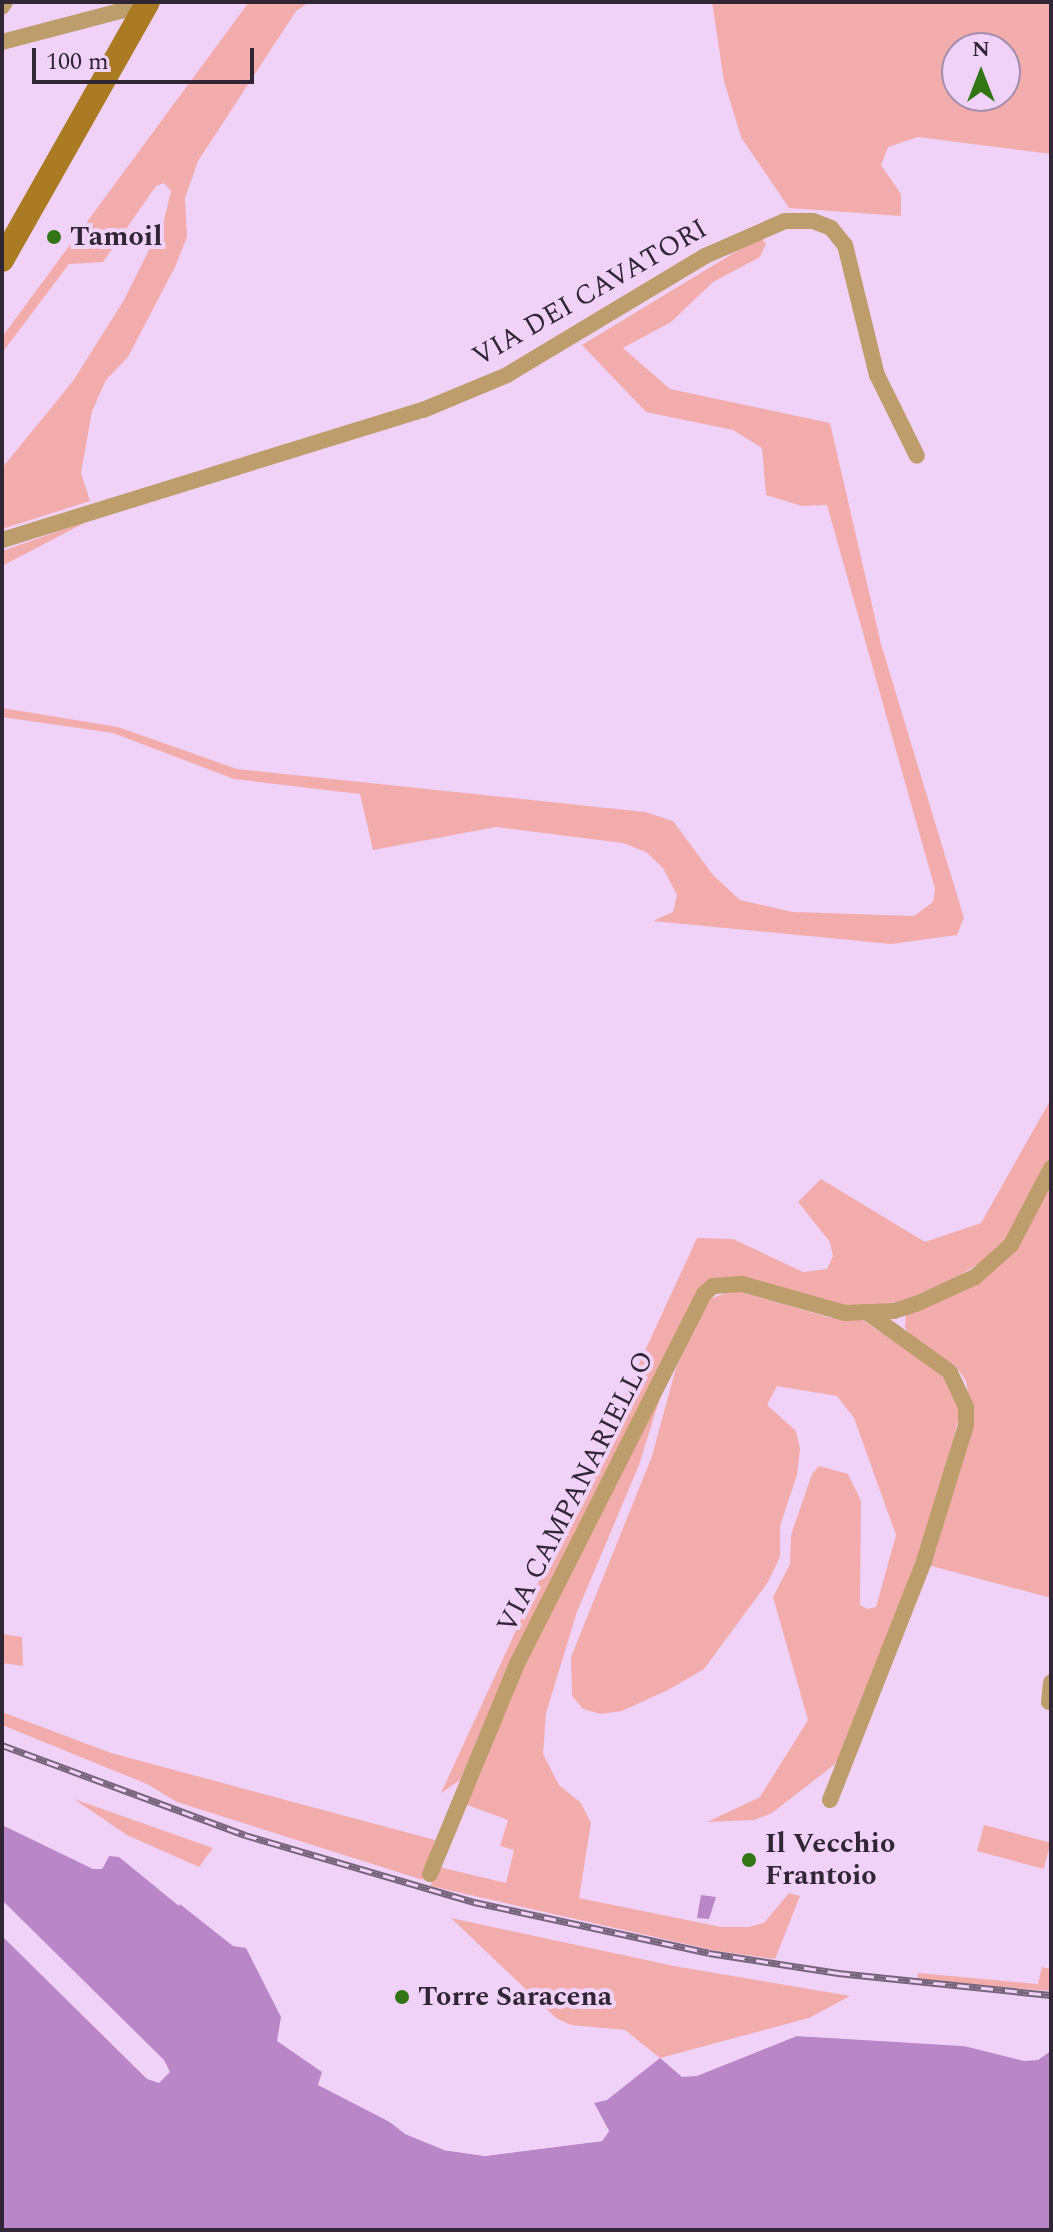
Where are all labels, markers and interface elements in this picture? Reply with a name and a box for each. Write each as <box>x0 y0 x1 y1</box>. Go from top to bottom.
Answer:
scale bar <box>36 32 258 82</box>
north arrow <box>941 32 1021 112</box>
text: N <box>972 33 990 66</box>
text: 100 m <box>46 44 109 80</box>
street label: VIA DEI CAVATORI <box>467 212 713 374</box>
place label: Tamoil <box>70 220 162 254</box>
marker: Tamoil <box>45 228 63 246</box>
street label: VIA CAMPANARIELLO <box>490 1345 662 1639</box>
place label: Il Vecchio Frantoio <box>765 1827 895 1893</box>
marker: Il Vecchio Frantoio <box>740 1851 758 1869</box>
place label: Torre Saracena <box>418 1980 612 2014</box>
marker: Torre Saracena <box>393 1988 411 2006</box>

